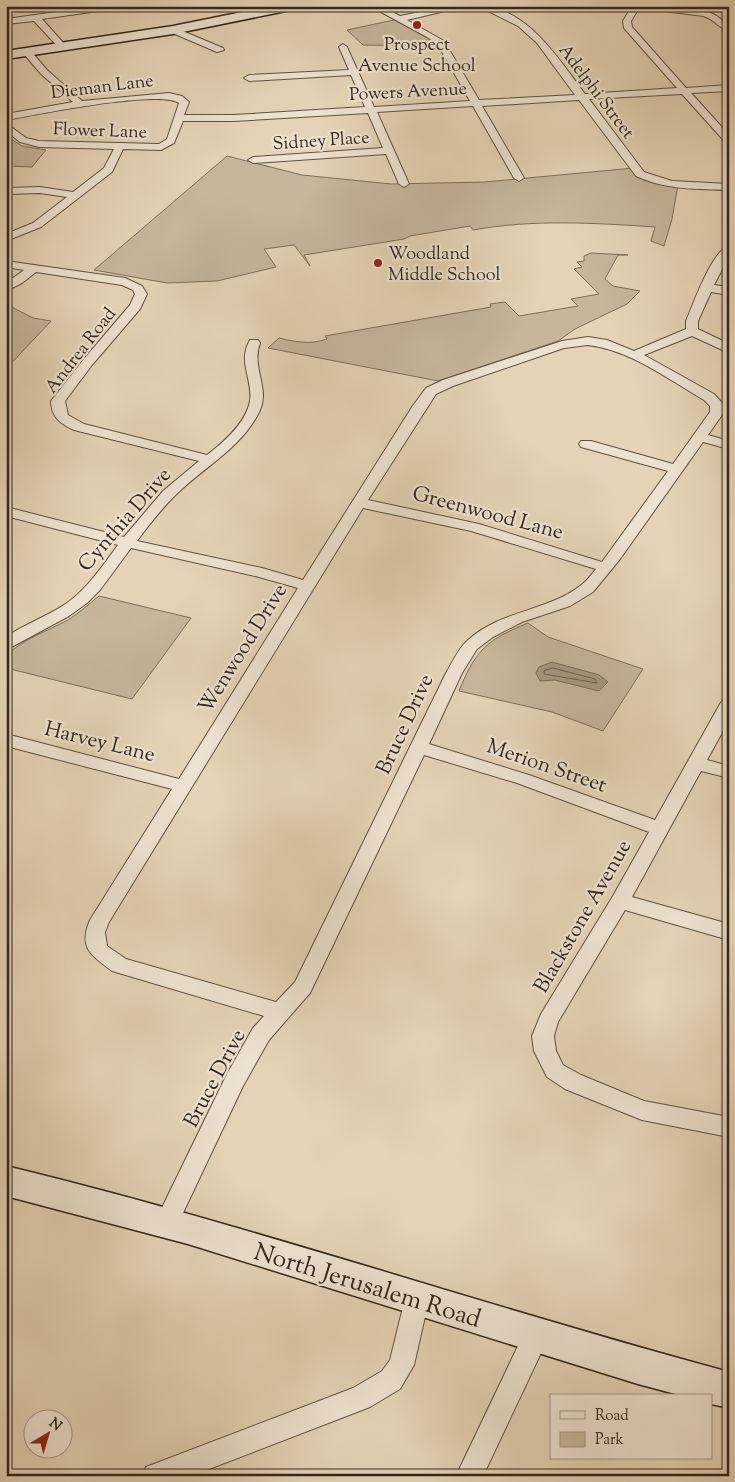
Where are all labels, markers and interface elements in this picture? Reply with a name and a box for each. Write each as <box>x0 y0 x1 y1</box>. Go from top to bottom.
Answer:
marker: Prospect Avenue School <box>411 19 423 31</box>
place label: Prospect Avenue School <box>358 33 476 80</box>
street label: Adelphi Street <box>551 39 640 145</box>
street label: Dieman Lane <box>49 69 155 107</box>
street label: Powers Avenue <box>349 77 468 109</box>
street label: Flower Lane <box>52 117 147 147</box>
street label: Sidney Place <box>272 126 370 158</box>
place label: Woodland Middle School <box>388 242 501 289</box>
marker: Woodland Middle School <box>372 257 384 269</box>
street label: Andrea Road <box>40 303 123 400</box>
street label: Cynthia Drive <box>72 462 179 579</box>
street label: Greenwood Lane <box>409 479 566 549</box>
street label: Wenwood Drive <box>192 578 296 720</box>
street label: Bruce Drive <box>370 670 442 780</box>
street label: Harvey Lane <box>41 715 158 771</box>
street label: Merion Street <box>482 732 610 801</box>
street label: Blackstone Avenue <box>528 835 640 999</box>
street label: Bruce Drive <box>177 1024 254 1133</box>
street label: North Jerusalem Road <box>249 1235 485 1339</box>
legend <box>550 1394 712 1460</box>
text: Road <box>595 1406 629 1427</box>
north arrow <box>22 1410 72 1460</box>
text: N <box>44 1414 65 1437</box>
text: Park <box>595 1430 624 1451</box>

